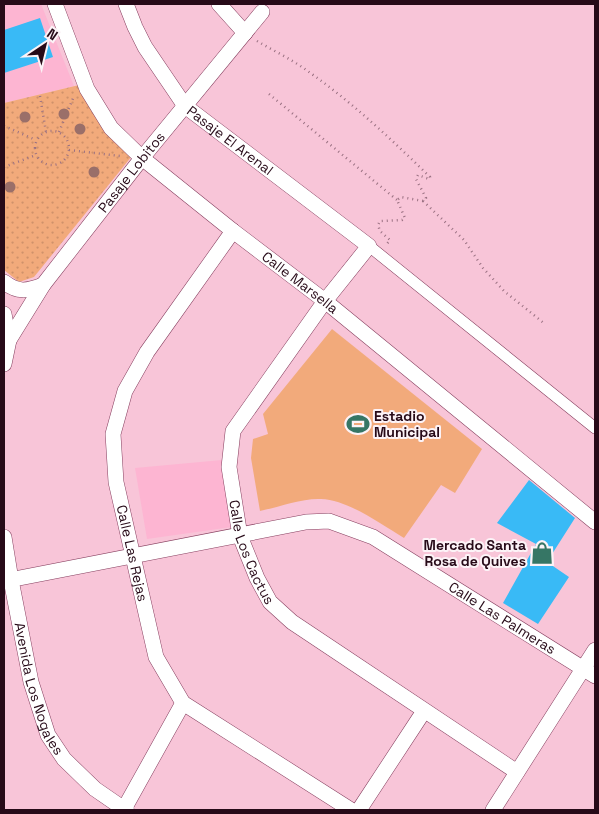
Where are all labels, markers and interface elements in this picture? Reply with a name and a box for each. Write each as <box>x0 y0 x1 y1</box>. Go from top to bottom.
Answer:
north arrow <box>20 20 70 70</box>
text: N <box>43 24 61 44</box>
street label: Pasaje El Arenal <box>183 102 277 179</box>
street label: Pasaje Lobitos <box>94 128 169 216</box>
street label: Calle Marsella <box>258 247 342 317</box>
place label: Estadio Municipal <box>374 407 440 441</box>
sports icon: Estadio Municipal <box>345 411 371 437</box>
street label: Calle Los Cactus <box>225 498 279 607</box>
street label: Calle Las Rejas <box>113 503 152 603</box>
place label: Mercado Santa Rosa de Quives <box>424 536 526 570</box>
shop icon: Mercado Santa Rosa de Quives <box>529 540 555 566</box>
street label: Calle Las Palmeras <box>445 578 559 658</box>
street label: Avenida Los Nogales <box>10 621 68 758</box>

